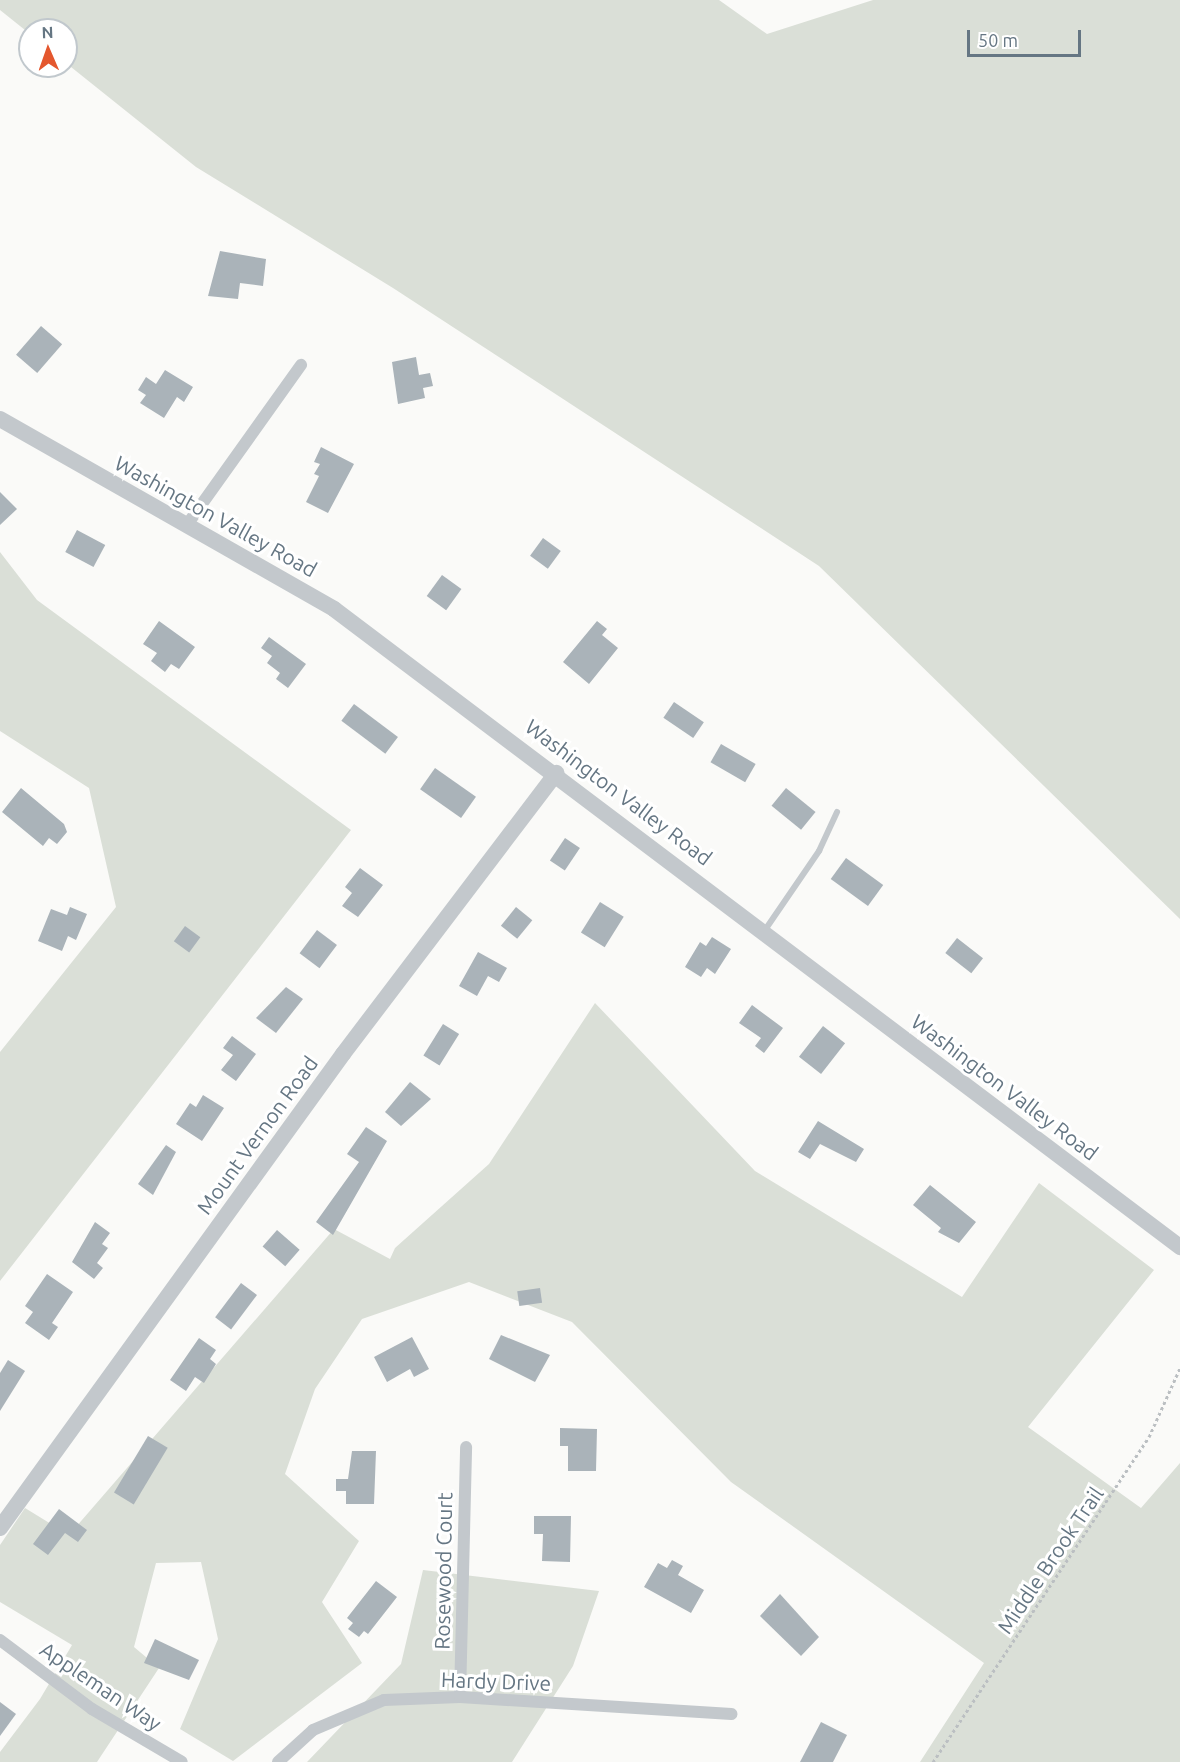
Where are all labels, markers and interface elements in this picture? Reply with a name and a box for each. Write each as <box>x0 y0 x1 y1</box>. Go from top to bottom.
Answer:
north arrow <box>18 18 78 78</box>
scale bar <box>970 18 1084 56</box>
text: N <box>41 23 54 41</box>
text: 50 m <box>978 30 1018 50</box>
street label: Washington Valley Road <box>111 450 321 582</box>
street label: Washington Valley Road <box>521 714 717 870</box>
street label: Washington Valley Road <box>907 1009 1103 1165</box>
street label: Mount Vernon Road <box>191 1051 323 1219</box>
street label: Middle Brook Trail <box>992 1482 1108 1638</box>
street label: Rosewood Court <box>429 1492 457 1650</box>
street label: Appleman Way <box>36 1636 166 1736</box>
street label: Hardy Drive <box>440 1666 552 1696</box>

